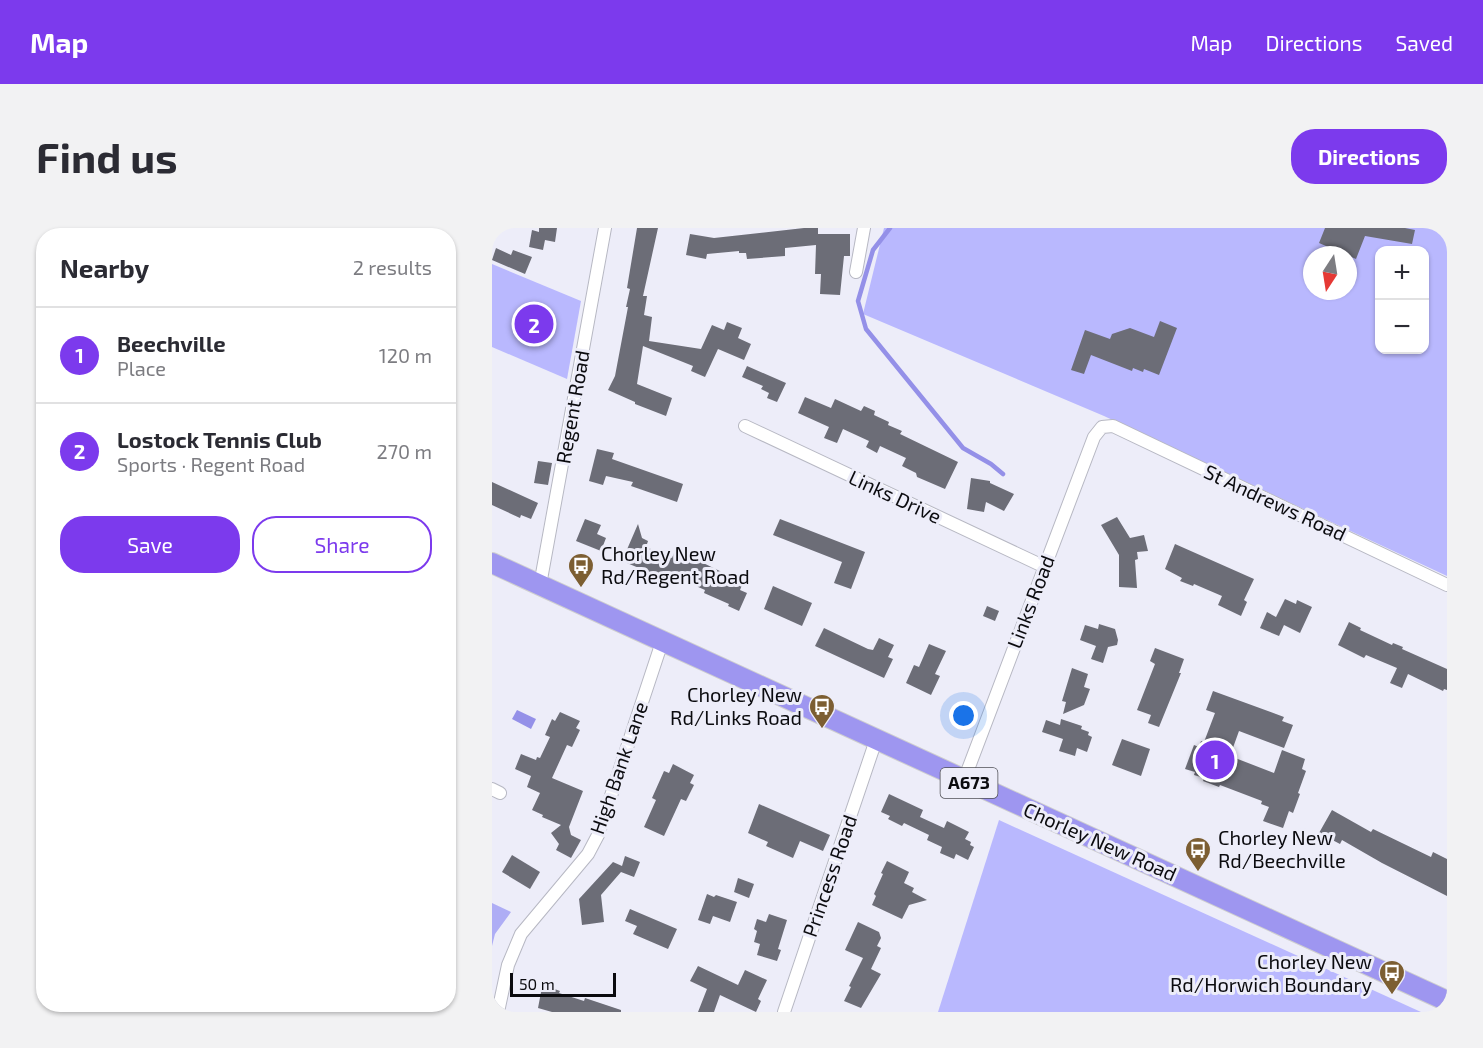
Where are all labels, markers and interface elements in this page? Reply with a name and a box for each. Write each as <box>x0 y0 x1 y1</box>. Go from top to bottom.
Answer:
text: Map <box>30 25 88 59</box>
text: Map <box>1190 30 1233 55</box>
text: Directions <box>1266 30 1362 55</box>
text: Saved <box>1395 30 1453 55</box>
button: Directions <box>1291 129 1447 184</box>
text: Find us <box>36 131 178 181</box>
north arrow <box>1303 246 1357 300</box>
map controls <box>1375 246 1429 354</box>
button: + <box>1375 246 1429 300</box>
text: Nearby <box>60 252 149 283</box>
text: 2 results <box>353 255 432 279</box>
button: − <box>1375 300 1429 354</box>
pin: 2 <box>514 302 554 346</box>
text: Beechville <box>117 330 226 356</box>
text: 1 <box>75 343 84 367</box>
text: 120 m <box>379 343 432 367</box>
street label: Regent Road <box>550 348 594 465</box>
text: Place <box>117 356 166 380</box>
text: Lostock Tennis Club <box>117 426 322 452</box>
text: 2 <box>74 439 85 463</box>
text: 270 m <box>376 439 432 463</box>
text: Sports · Regent Road <box>117 452 305 476</box>
street label: St Andrews Road <box>1201 459 1350 545</box>
street label: Links Drive <box>845 464 945 528</box>
button: Save <box>60 516 240 573</box>
button: Share <box>252 516 432 573</box>
place label: Chorley New Rd/Regent Road <box>601 541 750 588</box>
bus stop icon: Chorley New Rd/Regent Road <box>566 551 596 589</box>
street label: Links Road <box>1001 552 1059 652</box>
place label: Chorley New Rd/Links Road <box>670 682 802 729</box>
bus stop icon: Chorley New Rd/Links Road <box>807 692 837 730</box>
street label: High Bank Lane <box>584 698 652 837</box>
your location <box>949 701 978 730</box>
pin: 1 <box>1196 738 1234 782</box>
road number: A673 <box>940 768 998 798</box>
street label: Chorley New Road <box>1020 797 1181 886</box>
street label: Princess Road <box>797 811 861 940</box>
place label: Chorley New Rd/Beechville <box>1218 825 1346 872</box>
bus stop icon: Chorley New Rd/Beechville <box>1183 835 1213 873</box>
place label: Chorley New Rd/Horwich Boundary <box>1170 949 1372 996</box>
bus stop icon: Chorley New Rd/Horwich Boundary <box>1377 958 1407 996</box>
scale bar <box>510 970 616 998</box>
text: 50 m <box>519 974 555 993</box>

